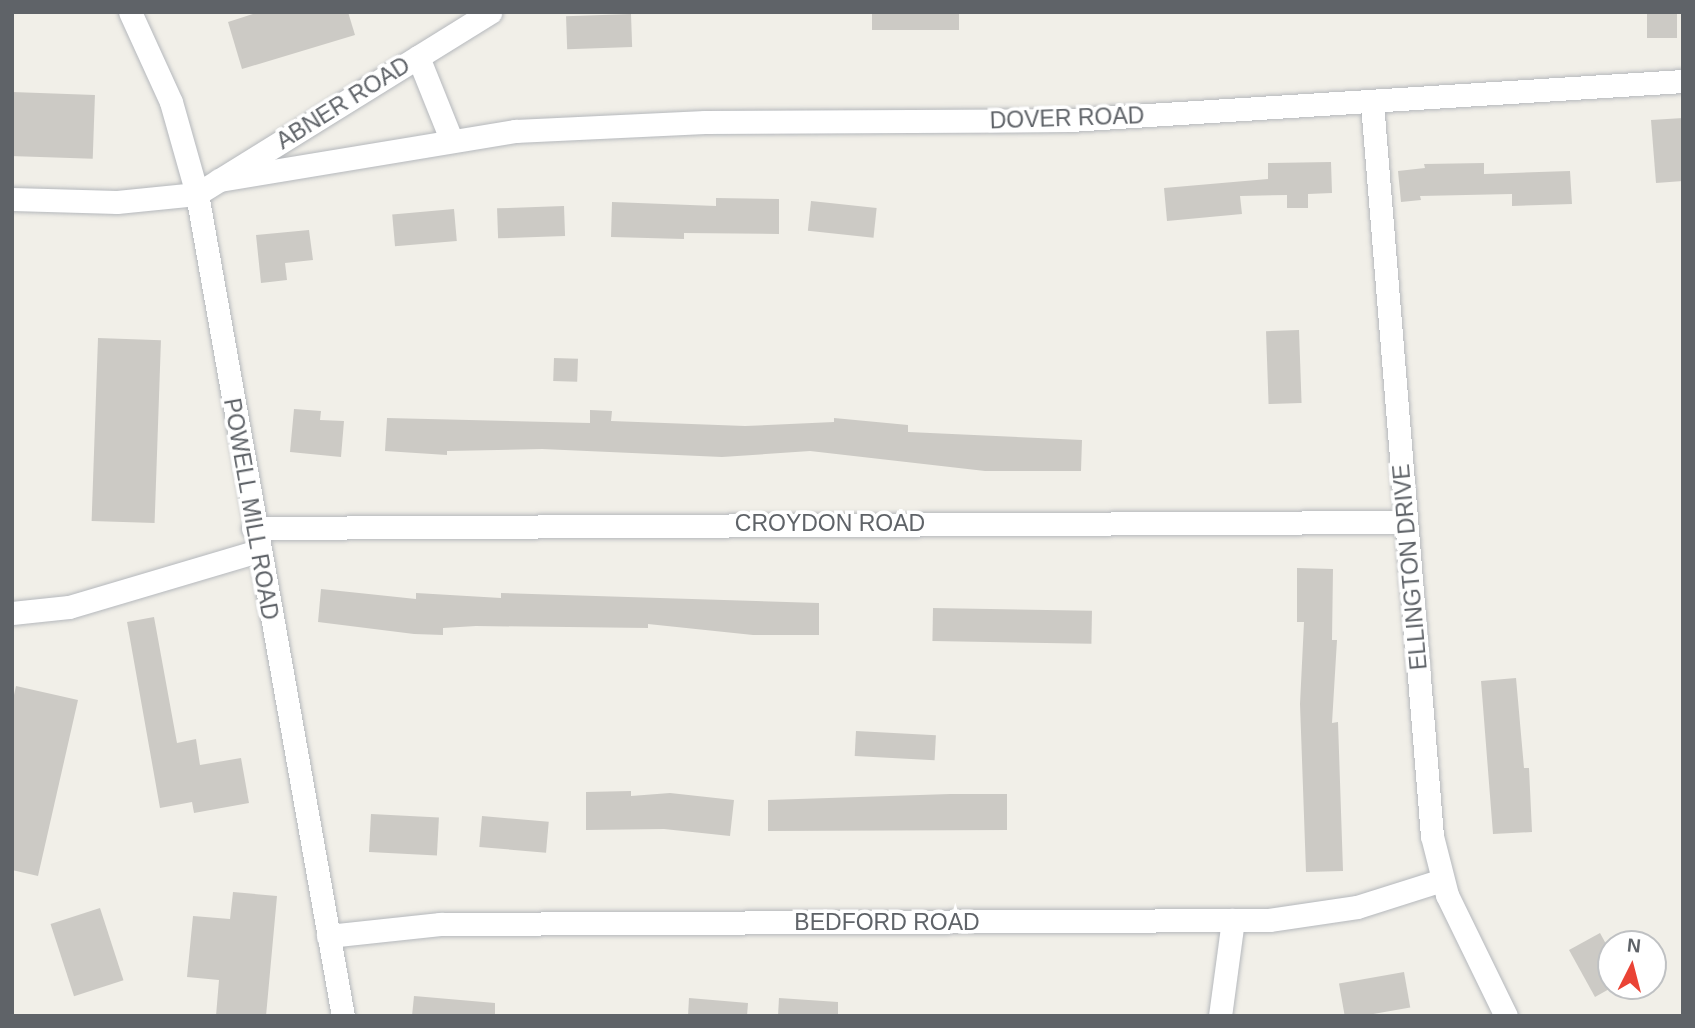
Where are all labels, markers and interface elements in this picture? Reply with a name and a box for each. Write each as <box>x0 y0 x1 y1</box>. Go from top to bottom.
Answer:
street label: ABNER ROAD <box>271 51 415 155</box>
street label: DOVER ROAD <box>989 102 1145 134</box>
street label: POWELL MILL ROAD <box>218 395 284 623</box>
street label: ELLINGTON DRIVE <box>1387 463 1433 671</box>
street label: CROYDON ROAD <box>735 509 925 537</box>
street label: BEDFORD ROAD <box>794 908 980 936</box>
north arrow <box>1597 930 1667 1000</box>
text: N <box>1626 934 1642 957</box>

